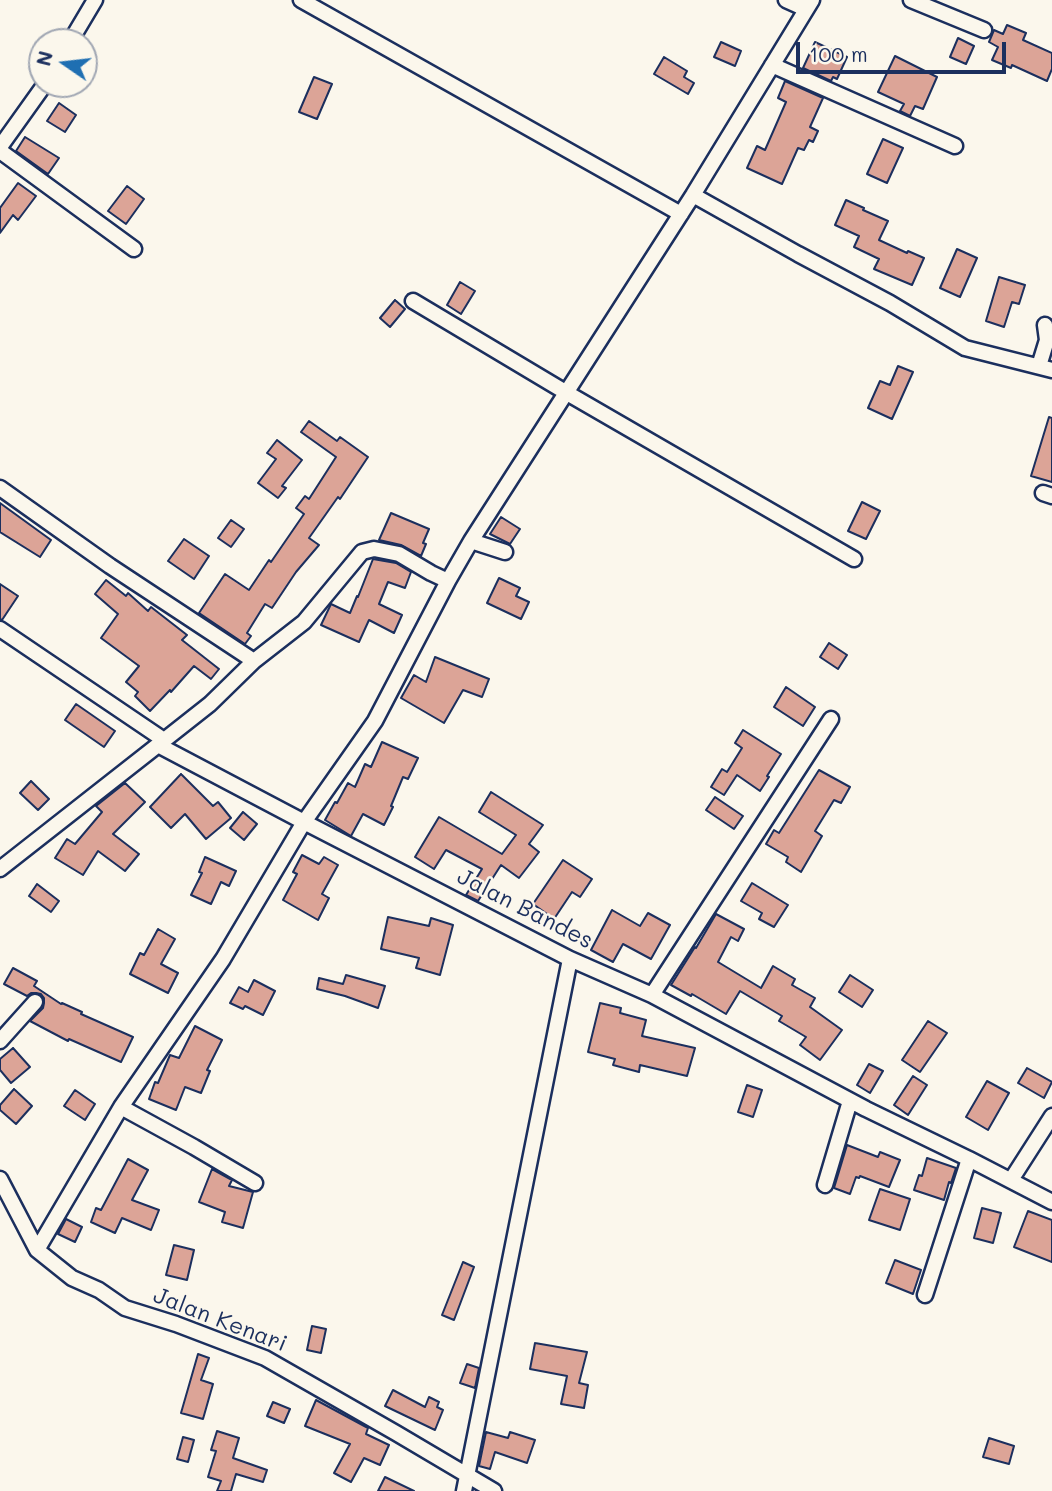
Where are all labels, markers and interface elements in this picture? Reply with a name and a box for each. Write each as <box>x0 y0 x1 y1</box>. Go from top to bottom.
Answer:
north arrow <box>28 28 98 98</box>
scale bar <box>800 28 1010 72</box>
text: 100 m <box>809 40 868 67</box>
text: N <box>30 48 58 68</box>
street label: Jalan Bandes <box>453 863 597 955</box>
street label: Jalan Kenari <box>149 1282 291 1358</box>

